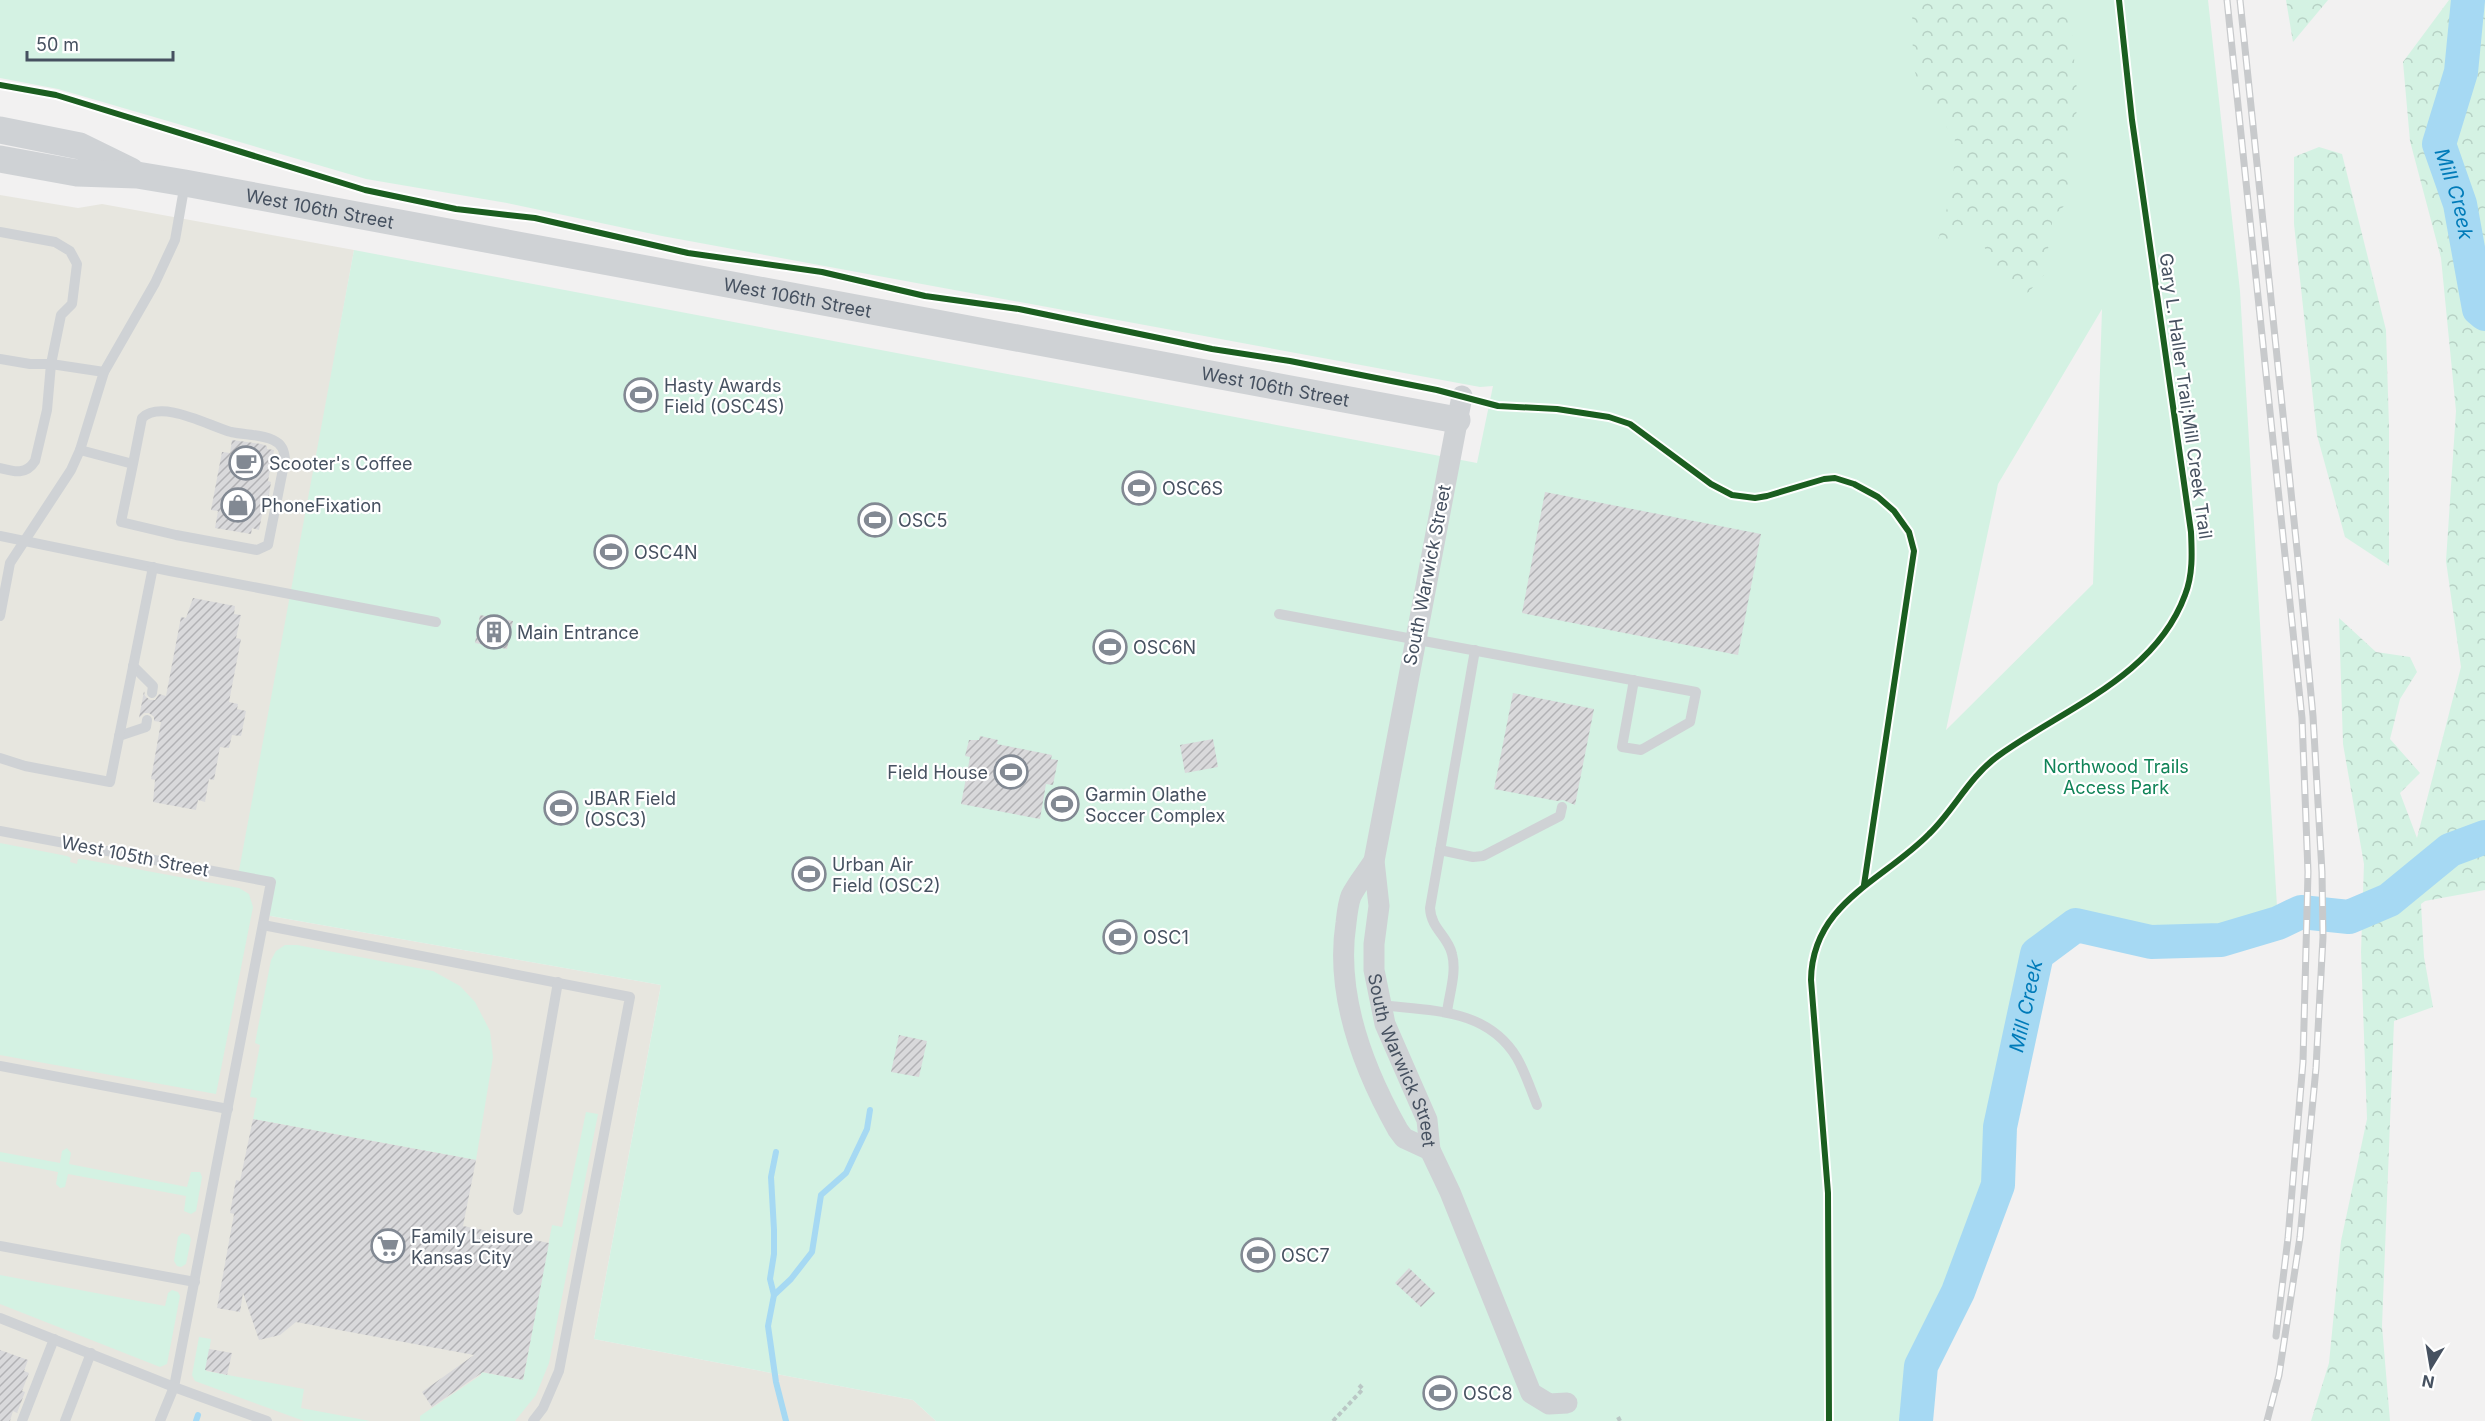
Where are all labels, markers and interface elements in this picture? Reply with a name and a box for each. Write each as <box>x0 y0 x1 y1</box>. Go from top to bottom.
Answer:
scale bar <box>27 24 172 62</box>
text: 50 m <box>36 34 79 55</box>
water label: Mill Creek <box>2429 145 2478 242</box>
street label: West 106th Street <box>244 184 396 232</box>
street label: Gary L. Haller Trail;Mill Creek Trail <box>2156 252 2216 540</box>
street label: West 106th Street <box>722 273 873 321</box>
street label: West 106th Street <box>1200 362 1351 410</box>
place label: Hasty Awards Field (OSC4S) <box>664 375 785 417</box>
sports icon: Hasty Awards Field (OSC4S) <box>623 377 659 413</box>
cafe icon: Scooter's Coffee <box>228 445 264 481</box>
place label: Scooter's Coffee <box>269 453 412 474</box>
sports icon: OSC6S <box>1121 470 1157 506</box>
place label: OSC6S <box>1162 478 1223 499</box>
street label: South Warwick Street <box>1399 483 1455 667</box>
shop icon: PhoneFixation <box>220 487 256 523</box>
place label: PhoneFixation <box>261 495 382 516</box>
sports icon: OSC5 <box>857 502 893 538</box>
place label: OSC5 <box>898 510 947 531</box>
sports icon: OSC4N <box>593 534 629 570</box>
place label: OSC4N <box>634 542 698 563</box>
building icon: Main Entrance <box>476 614 512 650</box>
place label: Main Entrance <box>517 622 639 643</box>
sports icon: OSC6N <box>1092 629 1128 665</box>
place label: OSC6N <box>1133 637 1196 658</box>
sports icon: Field House <box>993 754 1029 790</box>
park label: Northwood Trails Access Park <box>2043 756 2189 798</box>
place label: Field House <box>887 762 988 783</box>
place label: Garmin Olathe Soccer Complex <box>1085 784 1225 826</box>
sports icon: Garmin Olathe Soccer Complex <box>1044 786 1080 822</box>
place label: JBAR Field (OSC3) <box>584 788 676 830</box>
sports icon: JBAR Field (OSC3) <box>543 790 579 826</box>
street label: West 105th Street <box>59 831 211 881</box>
place label: Urban Air Field (OSC2) <box>832 854 941 896</box>
sports icon: Urban Air Field (OSC2) <box>791 856 827 892</box>
sports icon: OSC1 <box>1102 919 1138 955</box>
place label: OSC1 <box>1143 927 1189 948</box>
water label: Mill Creek <box>2004 956 2048 1054</box>
street label: South Warwick Street <box>1364 971 1440 1148</box>
place label: Family Leisure Kansas City <box>411 1226 533 1268</box>
supermarket icon: Family Leisure Kansas City <box>370 1228 406 1264</box>
sports icon: OSC7 <box>1240 1237 1276 1273</box>
place label: OSC7 <box>1281 1245 1330 1266</box>
north arrow <box>2401 1337 2461 1397</box>
text: N <box>2420 1371 2436 1393</box>
sports icon: OSC8 <box>1422 1375 1458 1411</box>
place label: OSC8 <box>1463 1383 1513 1404</box>

